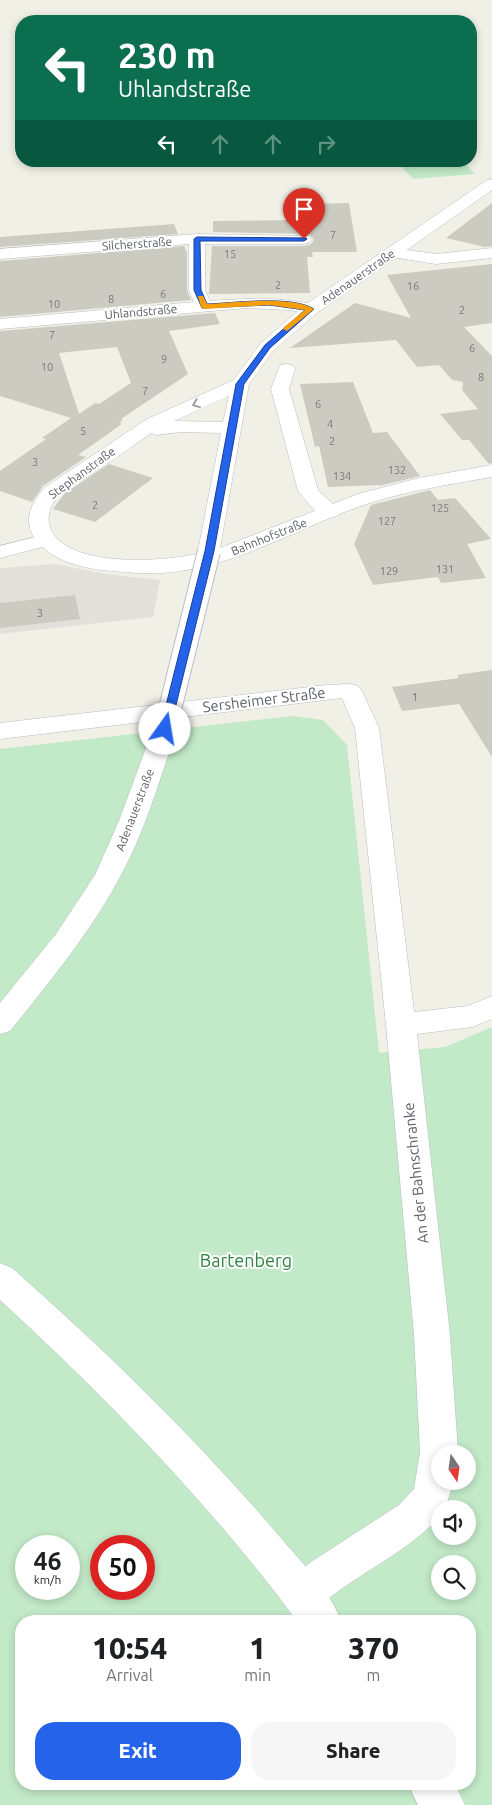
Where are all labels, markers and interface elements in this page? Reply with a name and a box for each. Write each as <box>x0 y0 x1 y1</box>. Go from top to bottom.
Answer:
icon: left <box>35 35 100 100</box>
text: 230 m <box>118 35 216 75</box>
text: Uhlandstraße <box>118 76 251 101</box>
icon: left <box>153 130 181 158</box>
icon: ahead <box>206 130 234 158</box>
icon: ahead <box>259 130 287 158</box>
icon: right <box>312 130 340 158</box>
pin <box>283 188 325 239</box>
icon: arrive <box>290 195 318 223</box>
house number: 7 <box>330 229 336 241</box>
street label: Silcherstraße <box>101 235 173 252</box>
street label: Adenauerstraße <box>318 246 397 307</box>
house number: 15 <box>224 248 236 260</box>
house number: 2 <box>275 279 281 291</box>
house number: 16 <box>407 280 419 292</box>
house number: 6 <box>160 288 166 300</box>
house number: 8 <box>108 293 114 305</box>
house number: 10 <box>48 298 60 310</box>
street label: Uhlandstraße <box>104 302 178 321</box>
house number: 2 <box>459 304 465 316</box>
house number: 7 <box>49 329 55 341</box>
house number: 6 <box>469 342 475 354</box>
house number: 9 <box>161 353 167 365</box>
house number: 10 <box>41 361 53 373</box>
house number: 8 <box>478 371 484 383</box>
house number: 7 <box>142 385 148 397</box>
one-way arrow <box>192 398 201 408</box>
house number: 6 <box>315 398 321 410</box>
house number: 4 <box>327 418 333 430</box>
house number: 5 <box>80 425 86 437</box>
house number: 2 <box>329 435 335 447</box>
street label: Stephanstraße <box>46 444 117 501</box>
house number: 3 <box>32 456 38 468</box>
house number: 132 <box>388 464 406 476</box>
house number: 134 <box>333 470 351 482</box>
house number: 2 <box>92 499 98 511</box>
house number: 125 <box>431 502 449 514</box>
street label: Bahnhofstraße <box>229 515 309 558</box>
house number: 127 <box>378 515 396 527</box>
house number: 131 <box>436 563 454 575</box>
house number: 129 <box>380 565 398 577</box>
house number: 3 <box>37 606 43 619</box>
street label: Sersheimer Straße <box>202 684 326 715</box>
house number: 1 <box>412 690 418 703</box>
position arrow <box>138 702 190 754</box>
street label: Adenauerstraße <box>113 767 156 853</box>
street label: An der Bahnschranke <box>400 1102 431 1244</box>
park label: Bartenberg <box>200 1250 292 1270</box>
north arrow <box>431 1445 476 1490</box>
map controls <box>431 1445 476 1600</box>
button: sound <box>431 1500 476 1545</box>
speed limit sign: 50 <box>90 1535 155 1600</box>
text: 46 <box>33 1547 62 1575</box>
button: search <box>431 1555 476 1600</box>
text: km/h <box>34 1573 61 1586</box>
text: 10:54 <box>92 1631 167 1665</box>
text: 1 <box>249 1631 266 1665</box>
text: 370 <box>348 1631 399 1665</box>
text: Arrival <box>106 1666 153 1684</box>
text: min <box>244 1666 271 1684</box>
text: m <box>367 1666 380 1684</box>
button: Exit <box>35 1722 241 1780</box>
button: Share <box>251 1722 456 1780</box>

